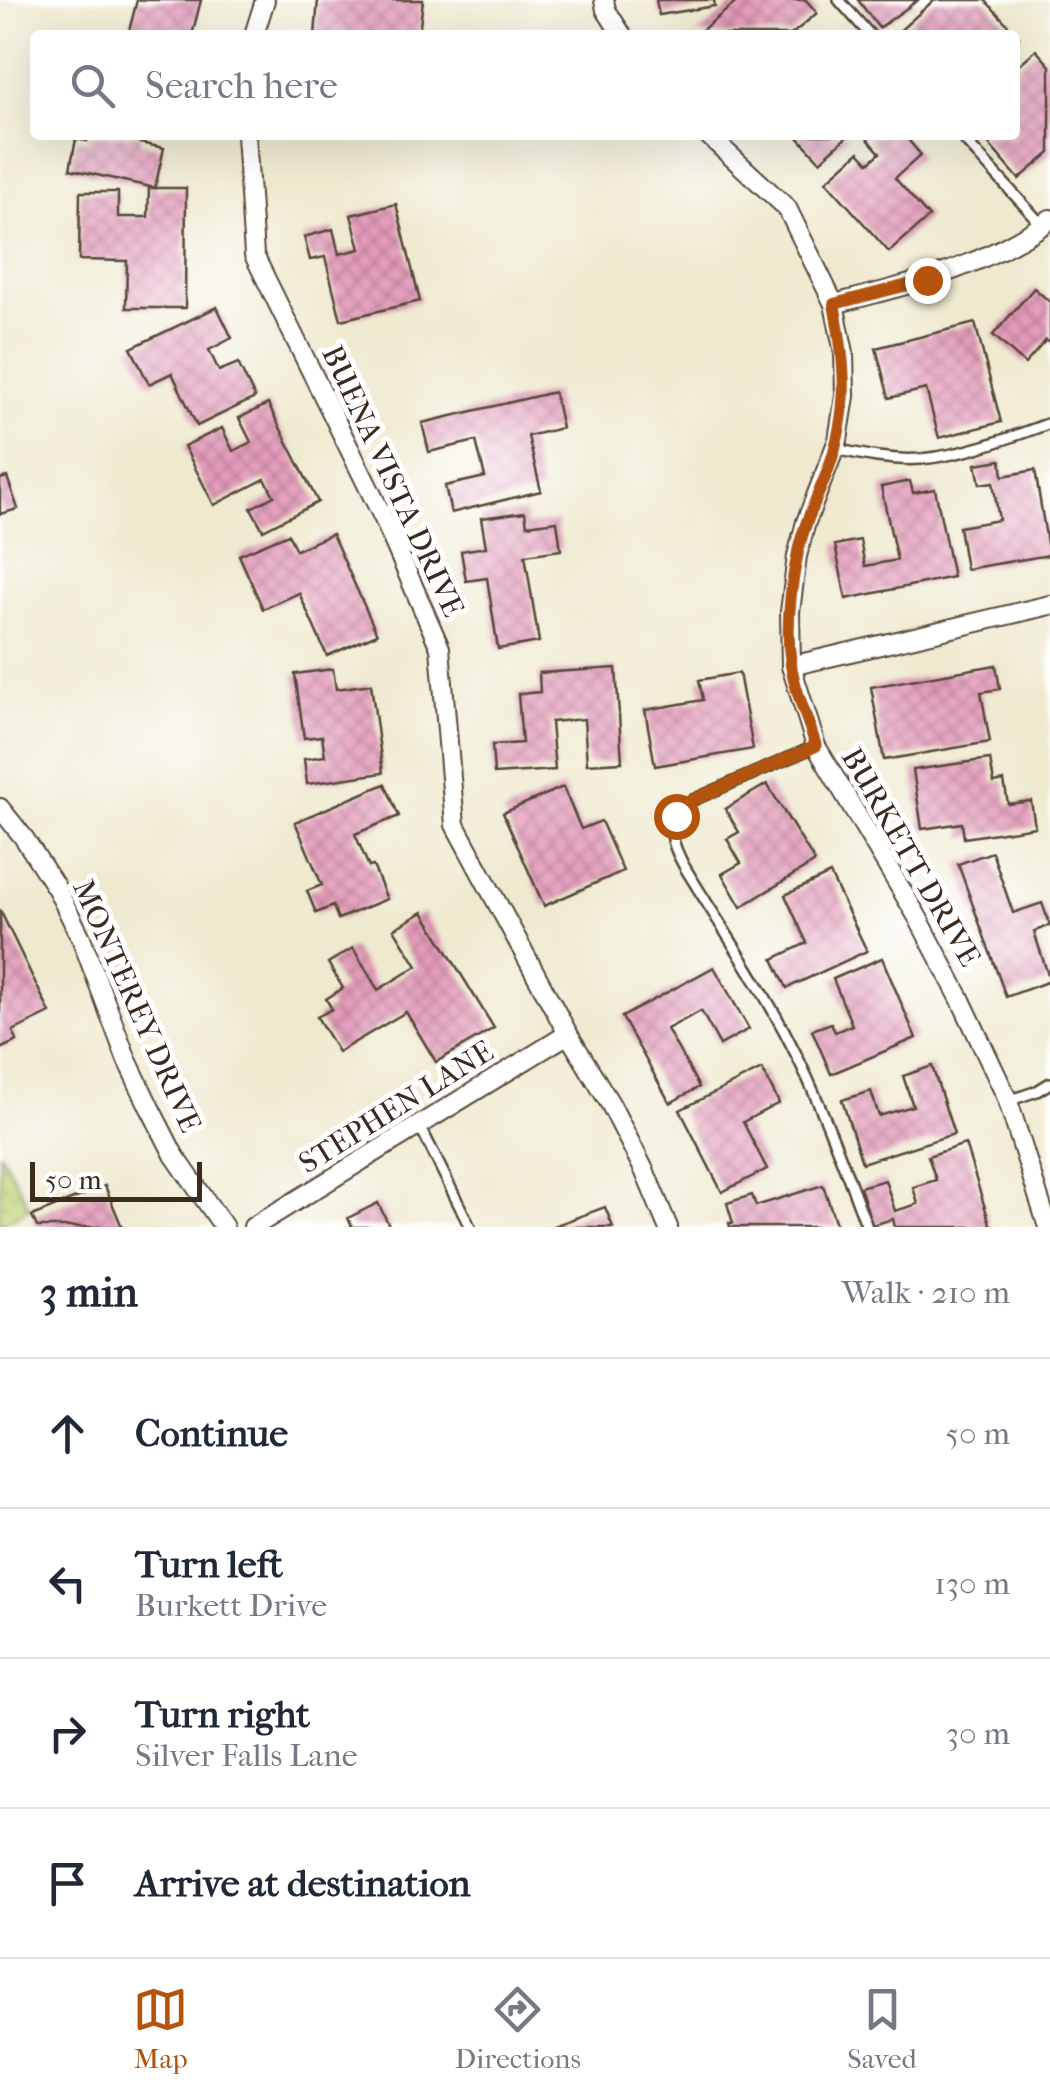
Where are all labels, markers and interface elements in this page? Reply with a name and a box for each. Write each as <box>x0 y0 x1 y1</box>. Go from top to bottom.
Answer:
search box <box>30 30 1020 140</box>
icon: search <box>65 58 120 113</box>
text: Search here <box>145 63 338 108</box>
route end <box>905 258 951 304</box>
street label: BUENA VISTA DRIVE <box>314 340 471 622</box>
street label: BURKETT DRIVE <box>834 742 987 972</box>
route start <box>654 794 700 840</box>
street label: MONTEREY DRIVE <box>65 875 208 1138</box>
street label: STEPHEN LANE <box>293 1034 500 1181</box>
scale bar <box>30 1157 202 1202</box>
text: 50 m <box>45 1163 102 1196</box>
text: 3 min <box>40 1268 138 1317</box>
text: Walk · 210 m <box>842 1274 1010 1311</box>
icon: ahead <box>40 1406 95 1461</box>
text: Continue <box>135 1411 288 1456</box>
text: 50 m <box>945 1415 1010 1452</box>
text: Turn left <box>135 1542 283 1587</box>
icon: left <box>40 1556 95 1611</box>
text: 130 m <box>934 1565 1010 1602</box>
text: Burkett Drive <box>135 1587 327 1624</box>
text: Turn right <box>135 1692 310 1737</box>
icon: right <box>40 1706 95 1761</box>
text: 30 m <box>946 1715 1010 1752</box>
text: Silver Falls Lane <box>135 1737 358 1774</box>
icon: arrive <box>40 1856 95 1911</box>
text: Arrive at destination <box>135 1861 471 1906</box>
tab: Map <box>133 1982 188 2075</box>
tab: Directions <box>455 1982 581 2075</box>
tab: Saved <box>847 1982 917 2075</box>

